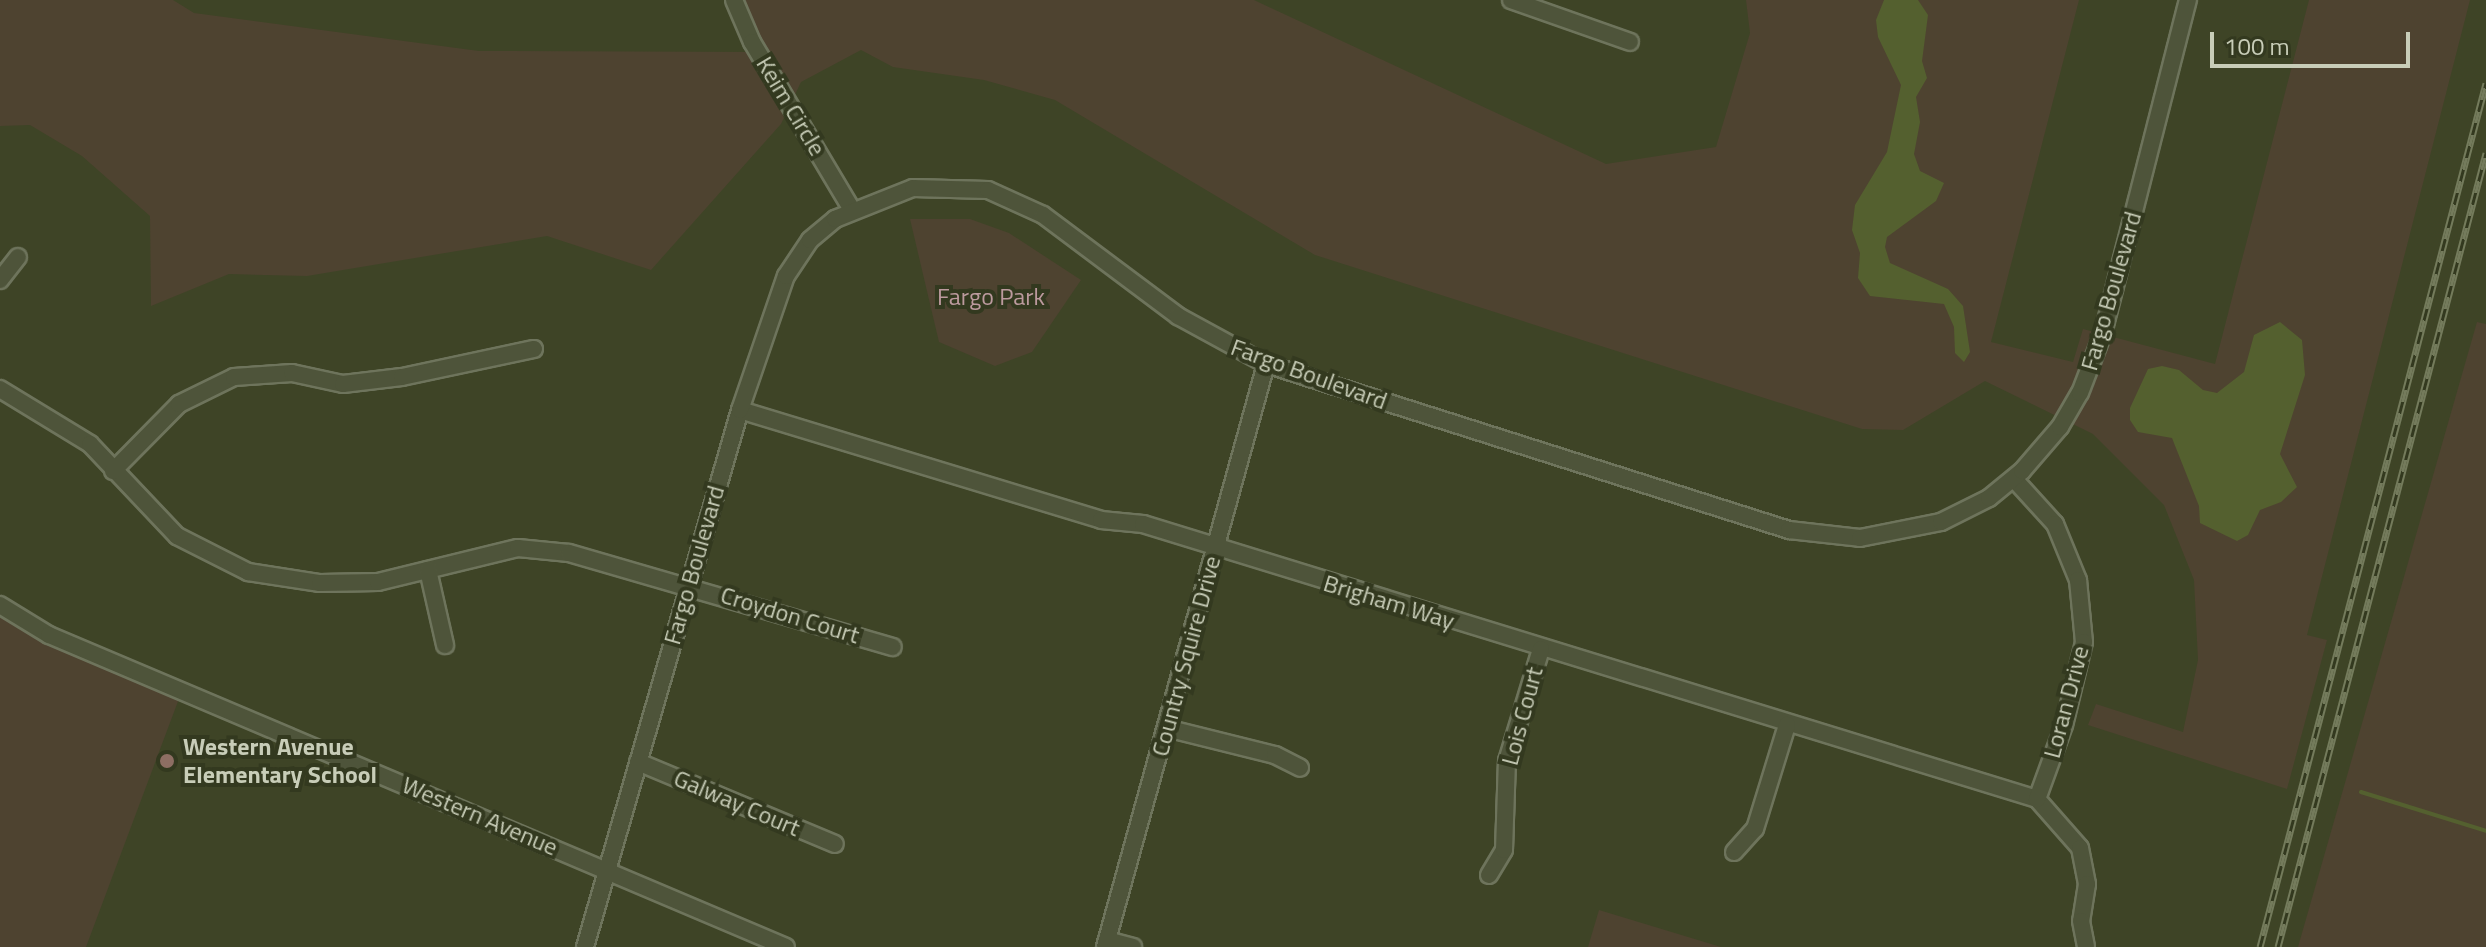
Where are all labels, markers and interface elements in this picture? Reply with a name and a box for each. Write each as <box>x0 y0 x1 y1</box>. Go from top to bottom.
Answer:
scale bar <box>2214 16 2414 66</box>
text: 100 m <box>2224 28 2290 64</box>
street label: Keim Circle <box>750 51 832 161</box>
street label: Fargo Boulevard <box>2075 208 2147 374</box>
park label: Fargo Park <box>937 283 1045 311</box>
street label: Fargo Boulevard <box>1227 332 1391 416</box>
street label: Fargo Boulevard <box>658 482 730 648</box>
street label: Country Squire Drive <box>1145 553 1227 759</box>
street label: Brigham Way <box>1320 568 1458 636</box>
street label: Croydon Court <box>717 580 863 650</box>
street label: Loran Drive <box>2037 643 2095 761</box>
street label: Lois Court <box>1495 664 1549 768</box>
place label: Western Avenue Elementary School <box>183 733 377 789</box>
marker: Western Avenue Elementary School <box>158 752 176 770</box>
street label: Galway Court <box>670 764 804 842</box>
street label: Western Avenue <box>398 770 562 862</box>

